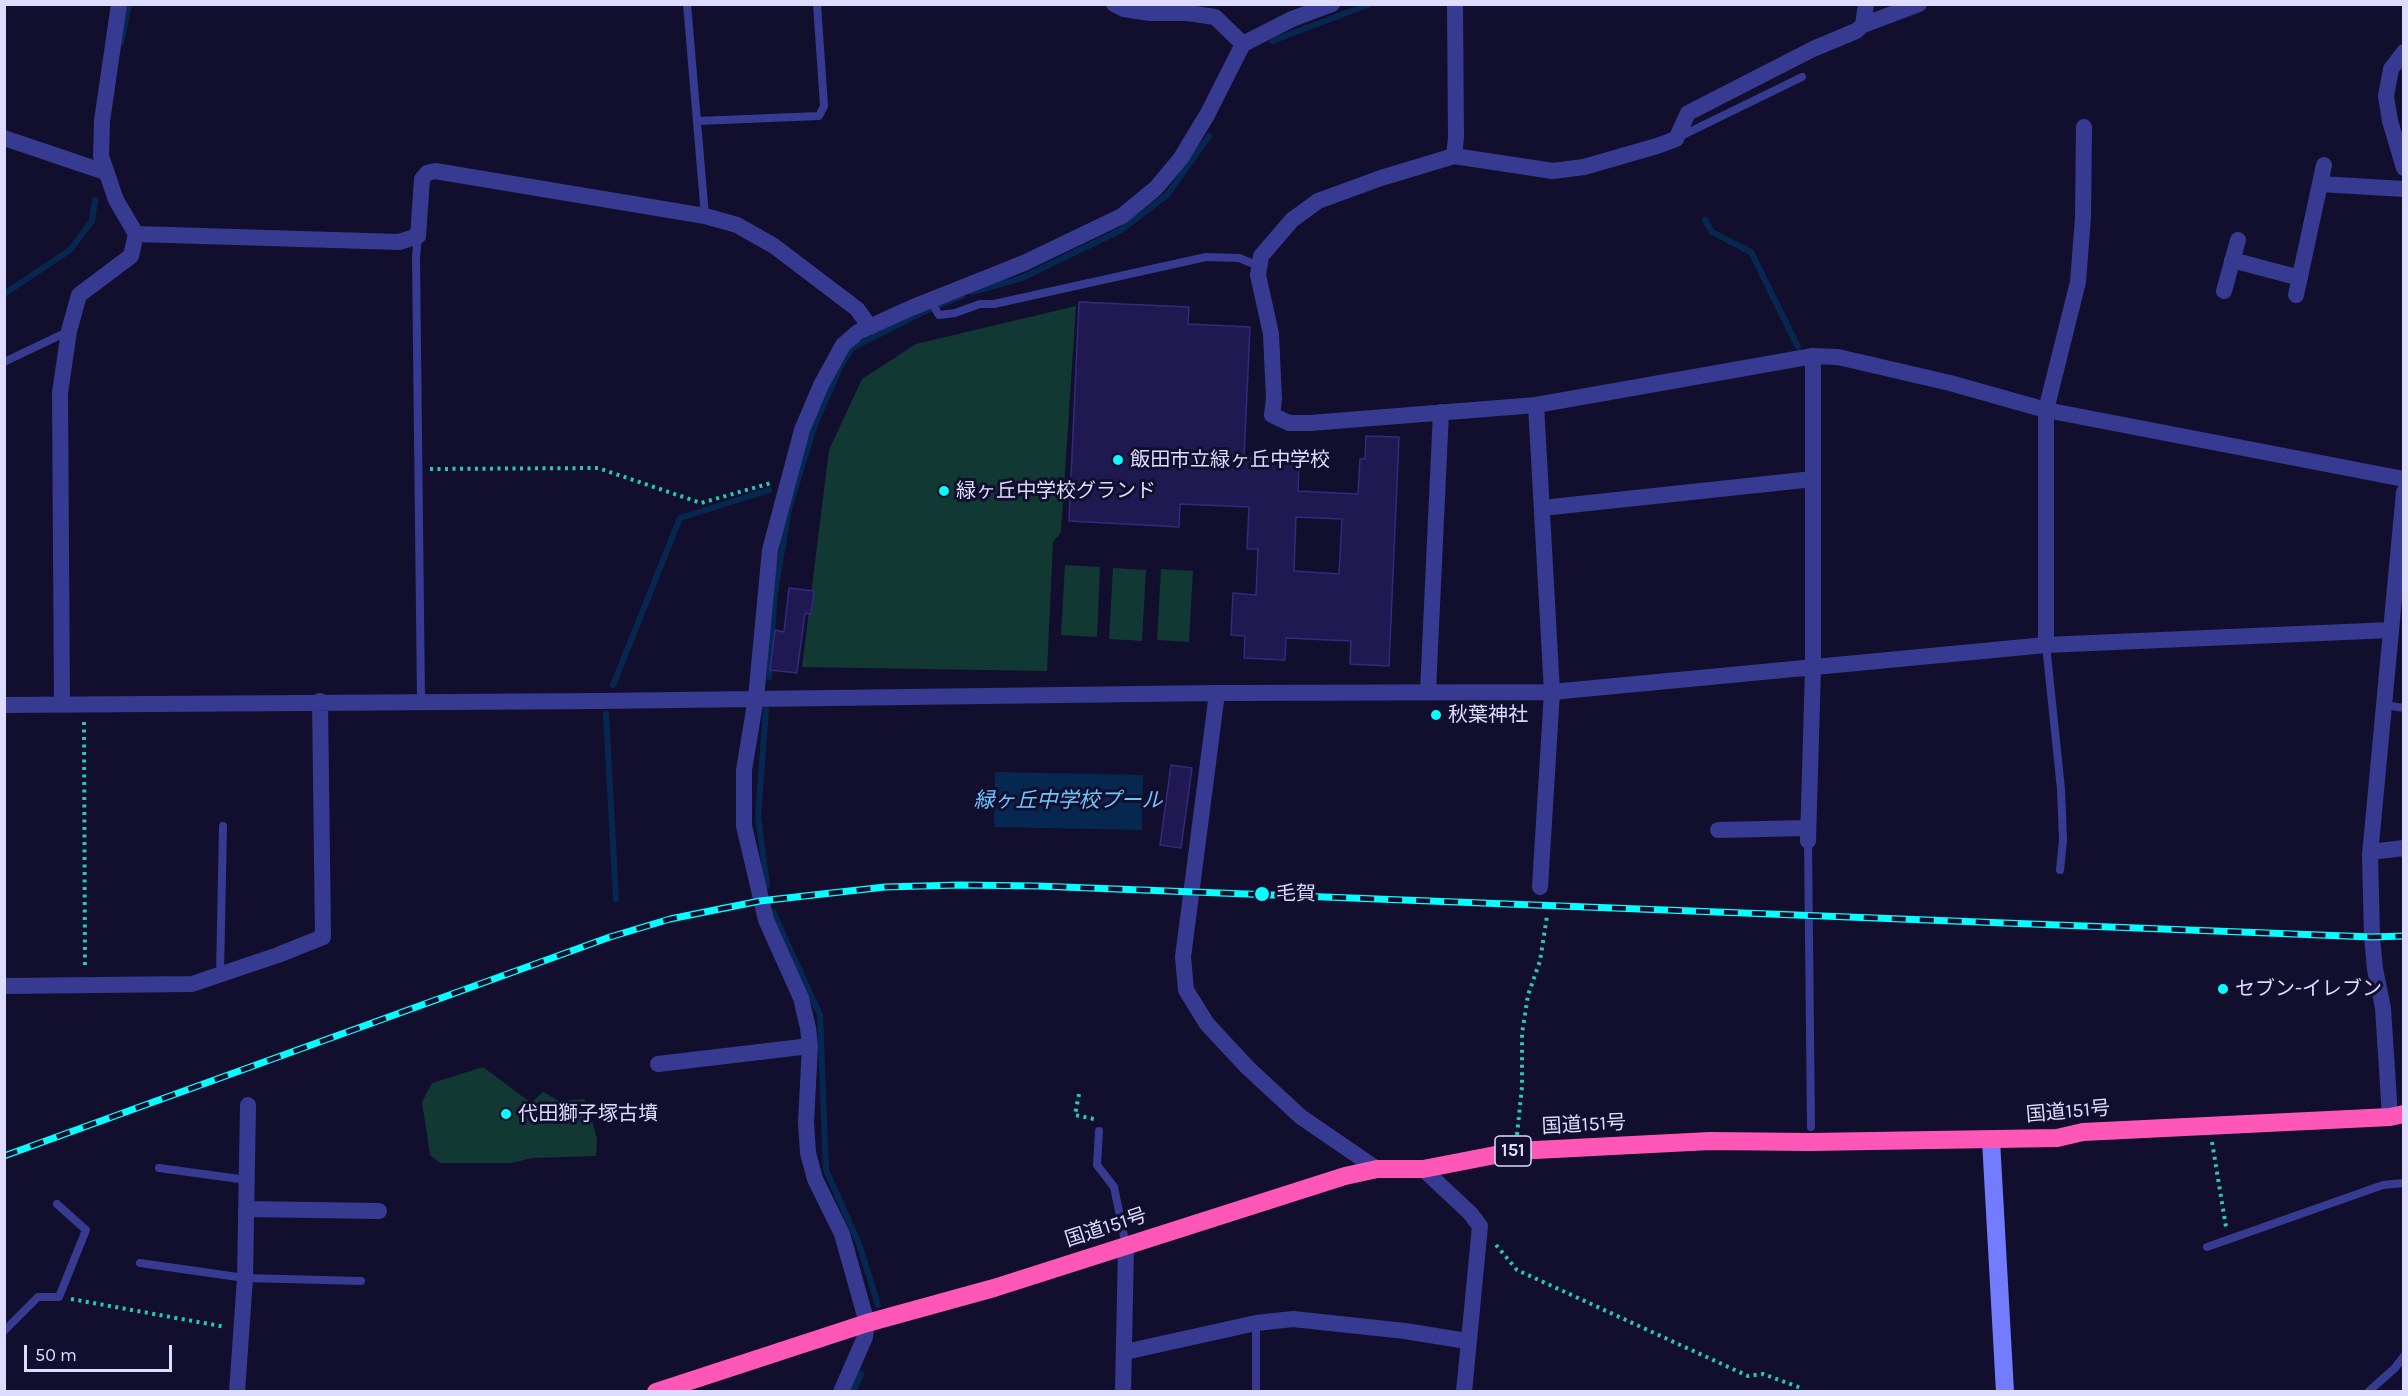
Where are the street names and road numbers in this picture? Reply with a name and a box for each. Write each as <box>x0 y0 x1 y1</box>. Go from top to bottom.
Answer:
street label: 国道151号 <box>2025 1096 2111 1128</box>
street label: 国道151号 <box>1541 1111 1627 1139</box>
road number: 151 <box>1495 1136 1531 1166</box>
street label: 国道151号 <box>1062 1204 1150 1252</box>

